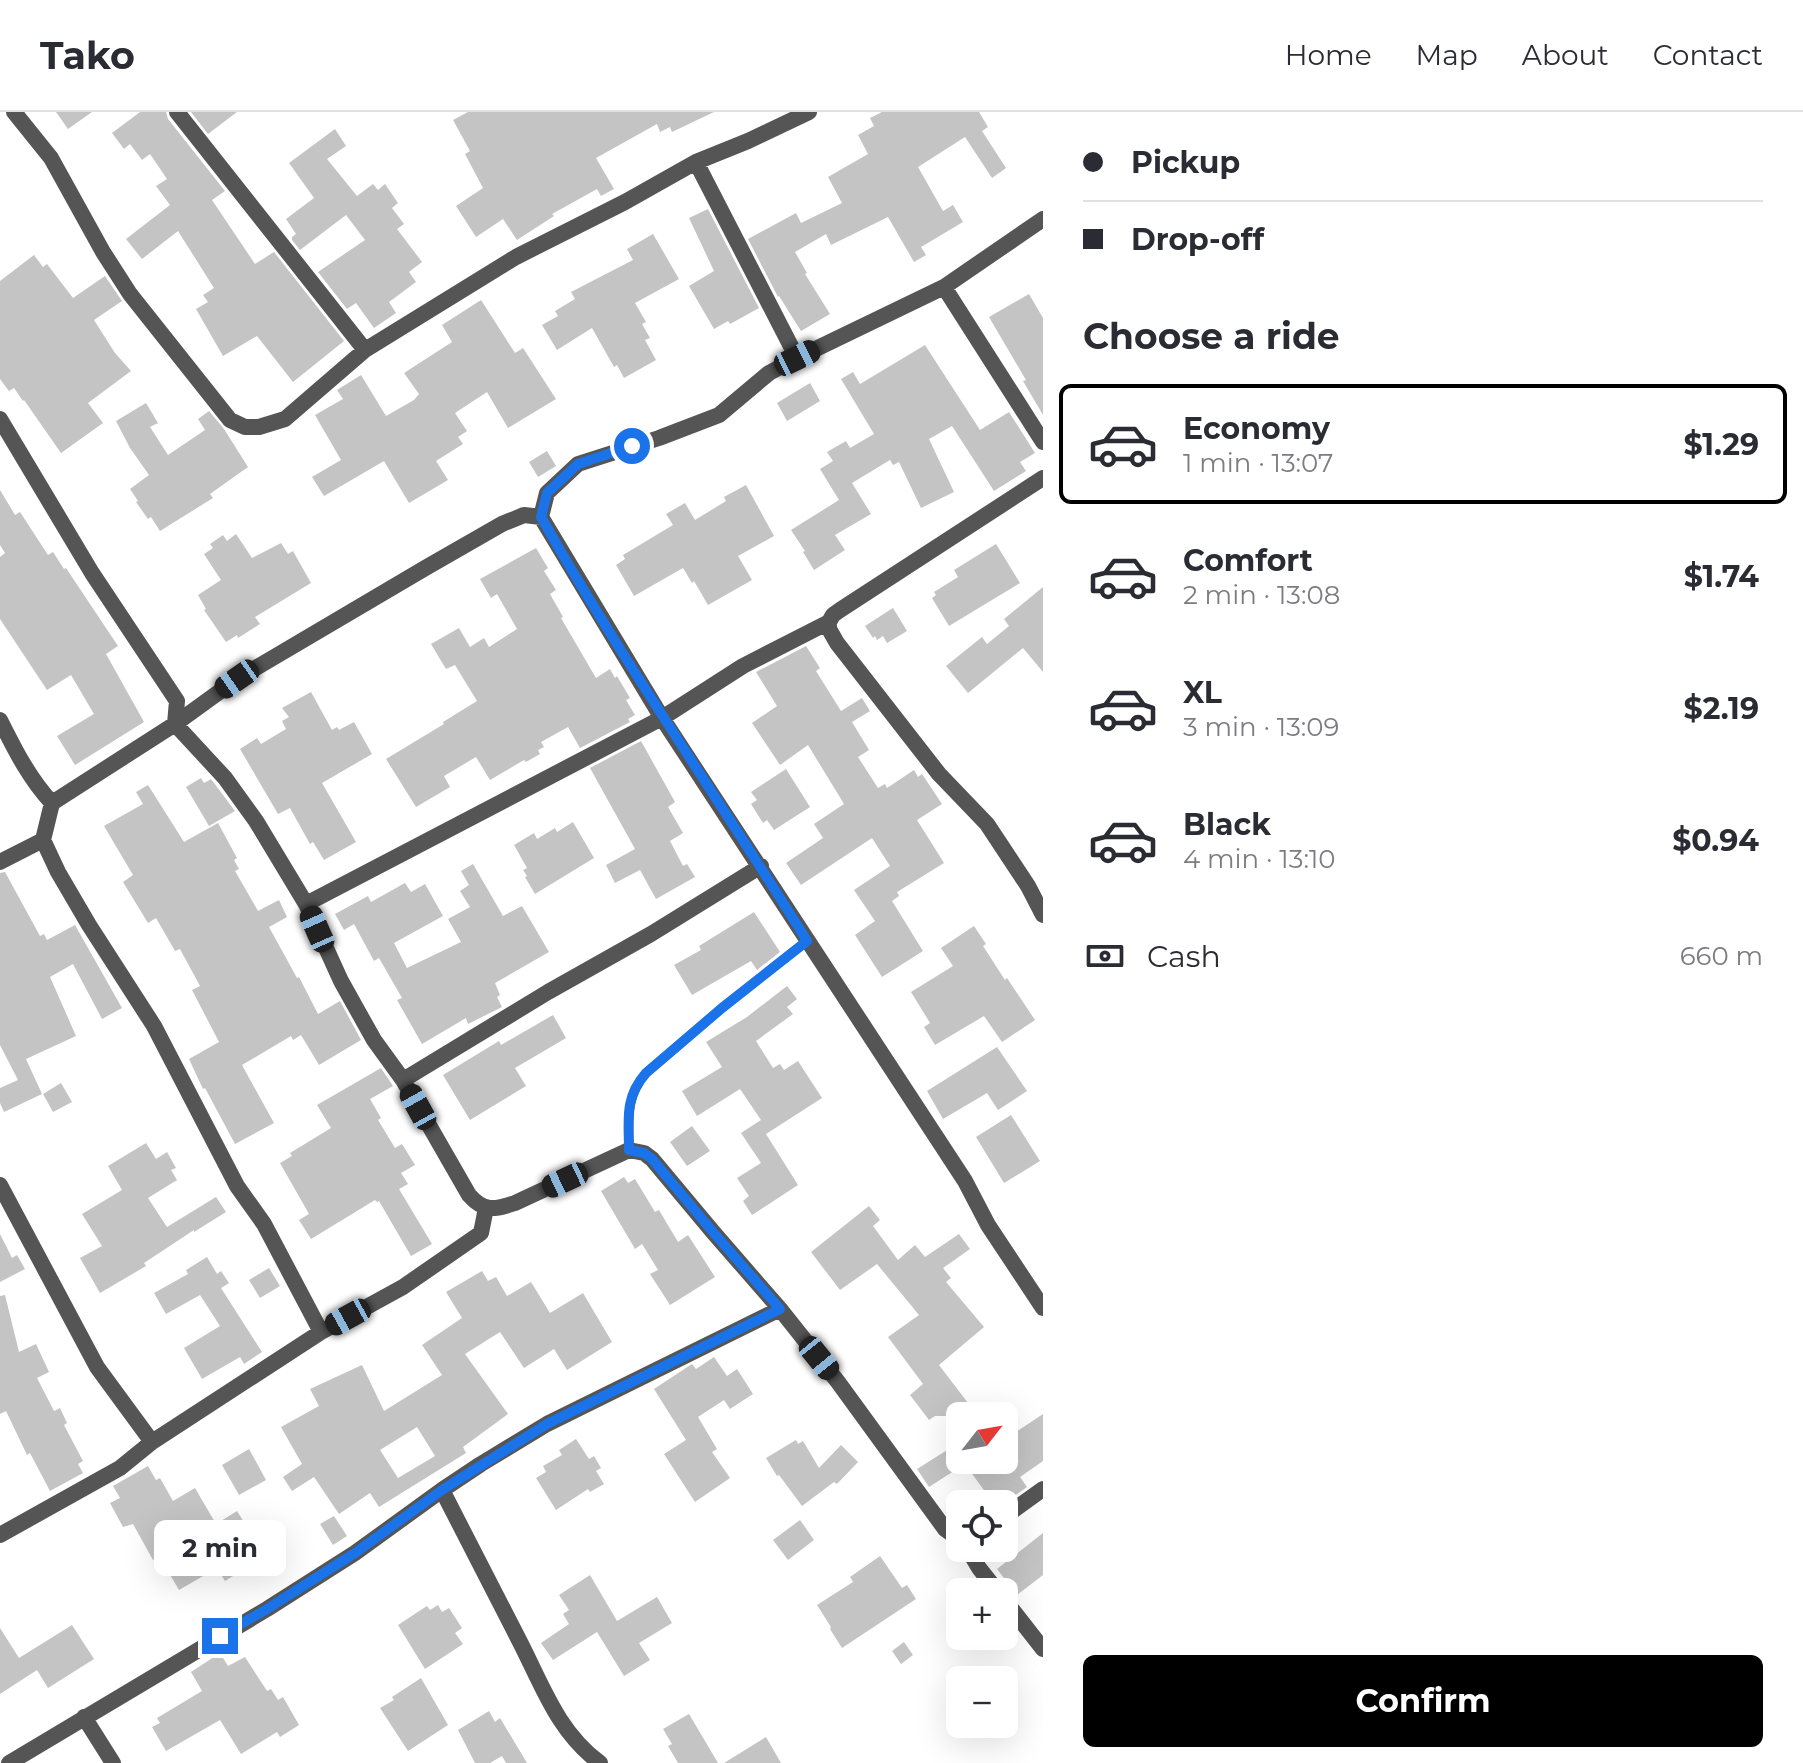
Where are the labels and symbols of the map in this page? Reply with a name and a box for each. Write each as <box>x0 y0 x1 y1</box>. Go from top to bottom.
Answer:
car <box>770 337 824 379</box>
route start <box>614 428 650 464</box>
car <box>210 655 264 703</box>
car <box>296 902 338 956</box>
car <box>396 1080 440 1134</box>
car <box>538 1159 592 1201</box>
car <box>321 1295 375 1339</box>
car <box>795 1332 843 1384</box>
north arrow <box>946 1402 1018 1474</box>
callout: 2 min <box>154 1520 286 1576</box>
route end <box>202 1618 238 1654</box>

